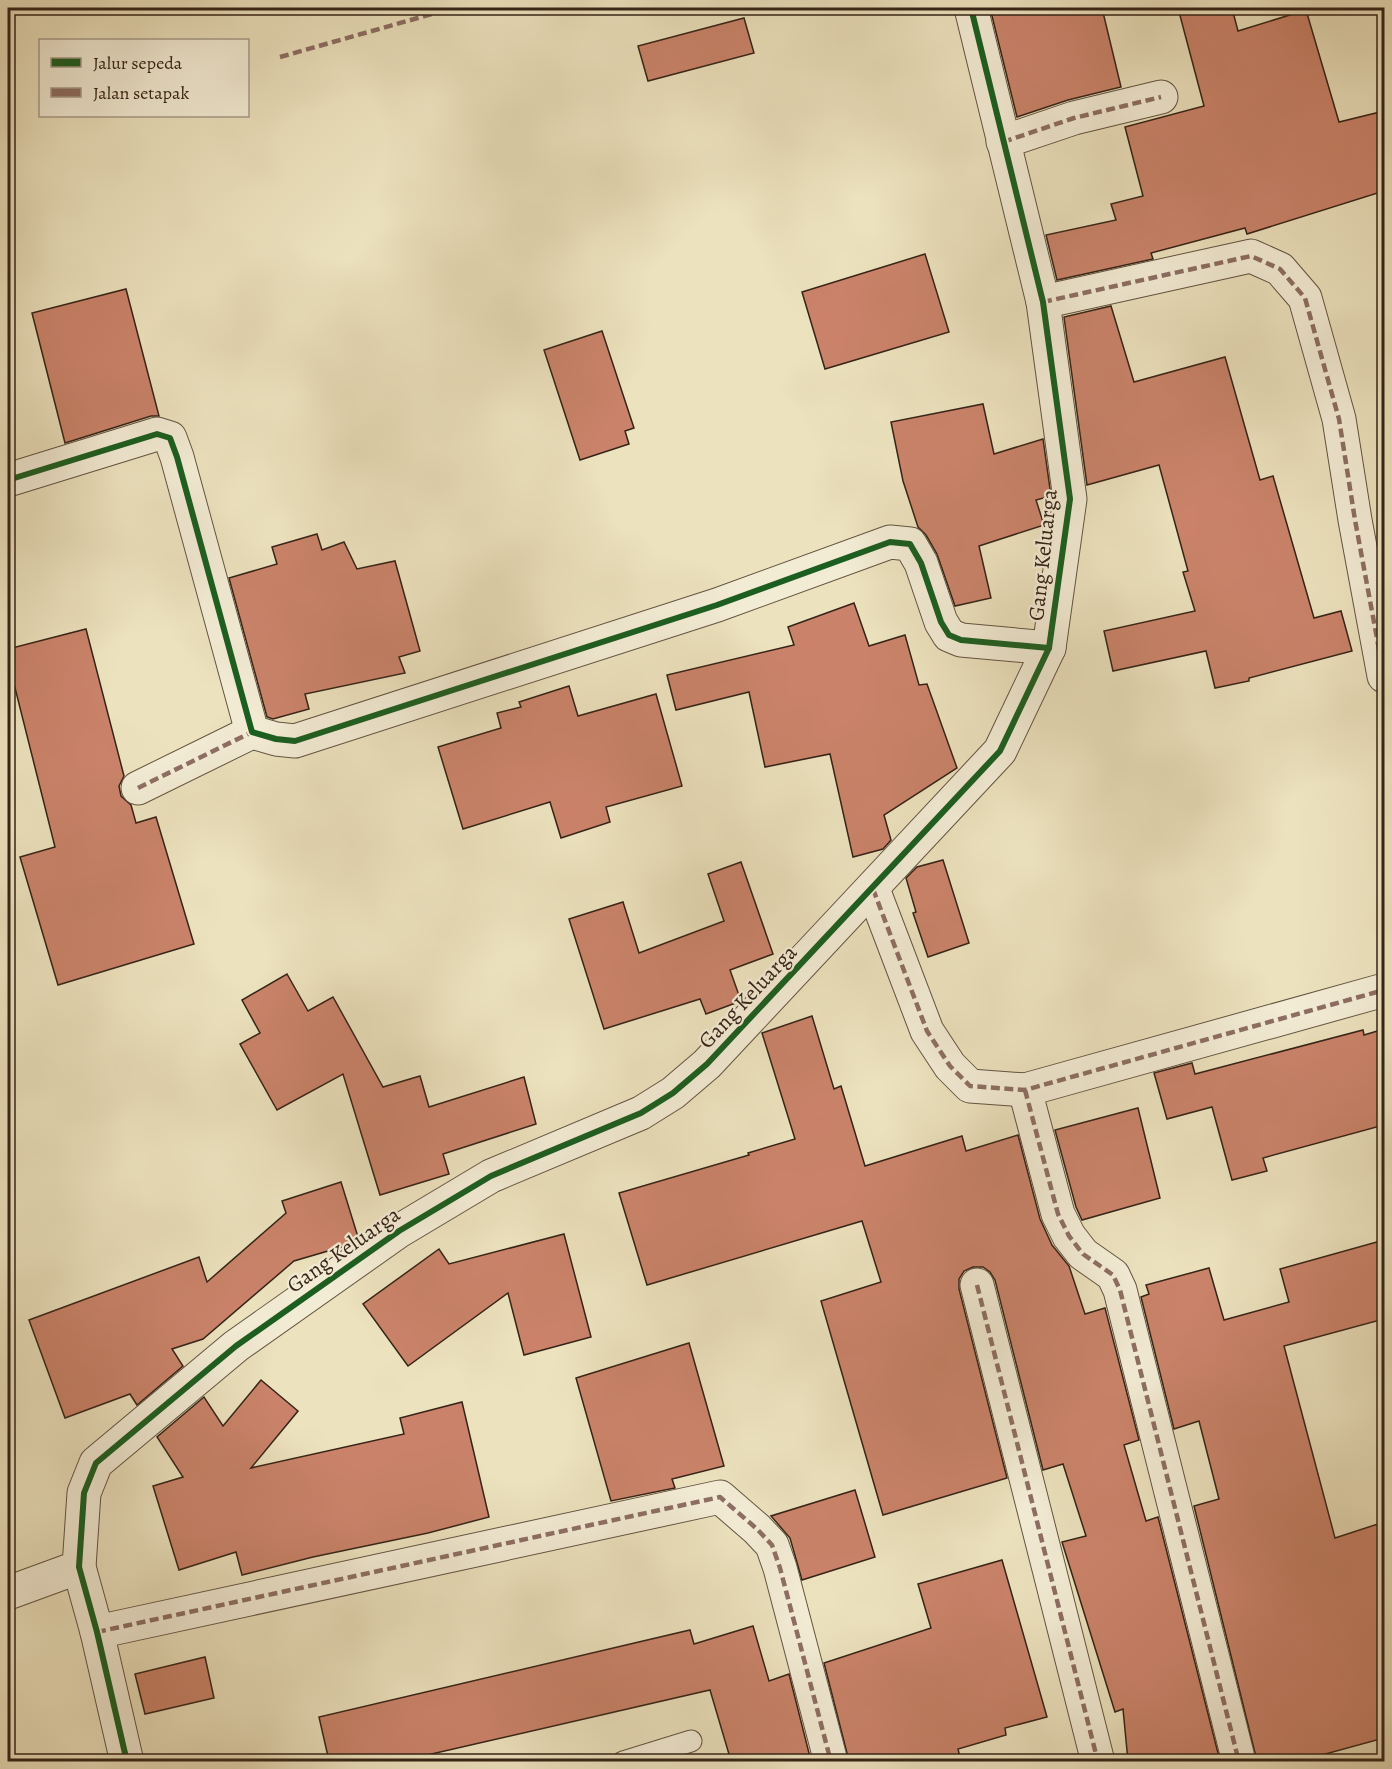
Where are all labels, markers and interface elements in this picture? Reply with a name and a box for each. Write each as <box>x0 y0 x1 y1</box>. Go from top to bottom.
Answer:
legend <box>39 39 249 117</box>
text: Jalur sepeda <box>93 51 183 75</box>
text: Jalan setapak <box>93 81 189 105</box>
street label: Gang Keluarga <box>1021 487 1065 622</box>
street label: Gang Keluarga <box>692 938 804 1055</box>
street label: Gang Keluarga <box>281 1199 407 1300</box>

